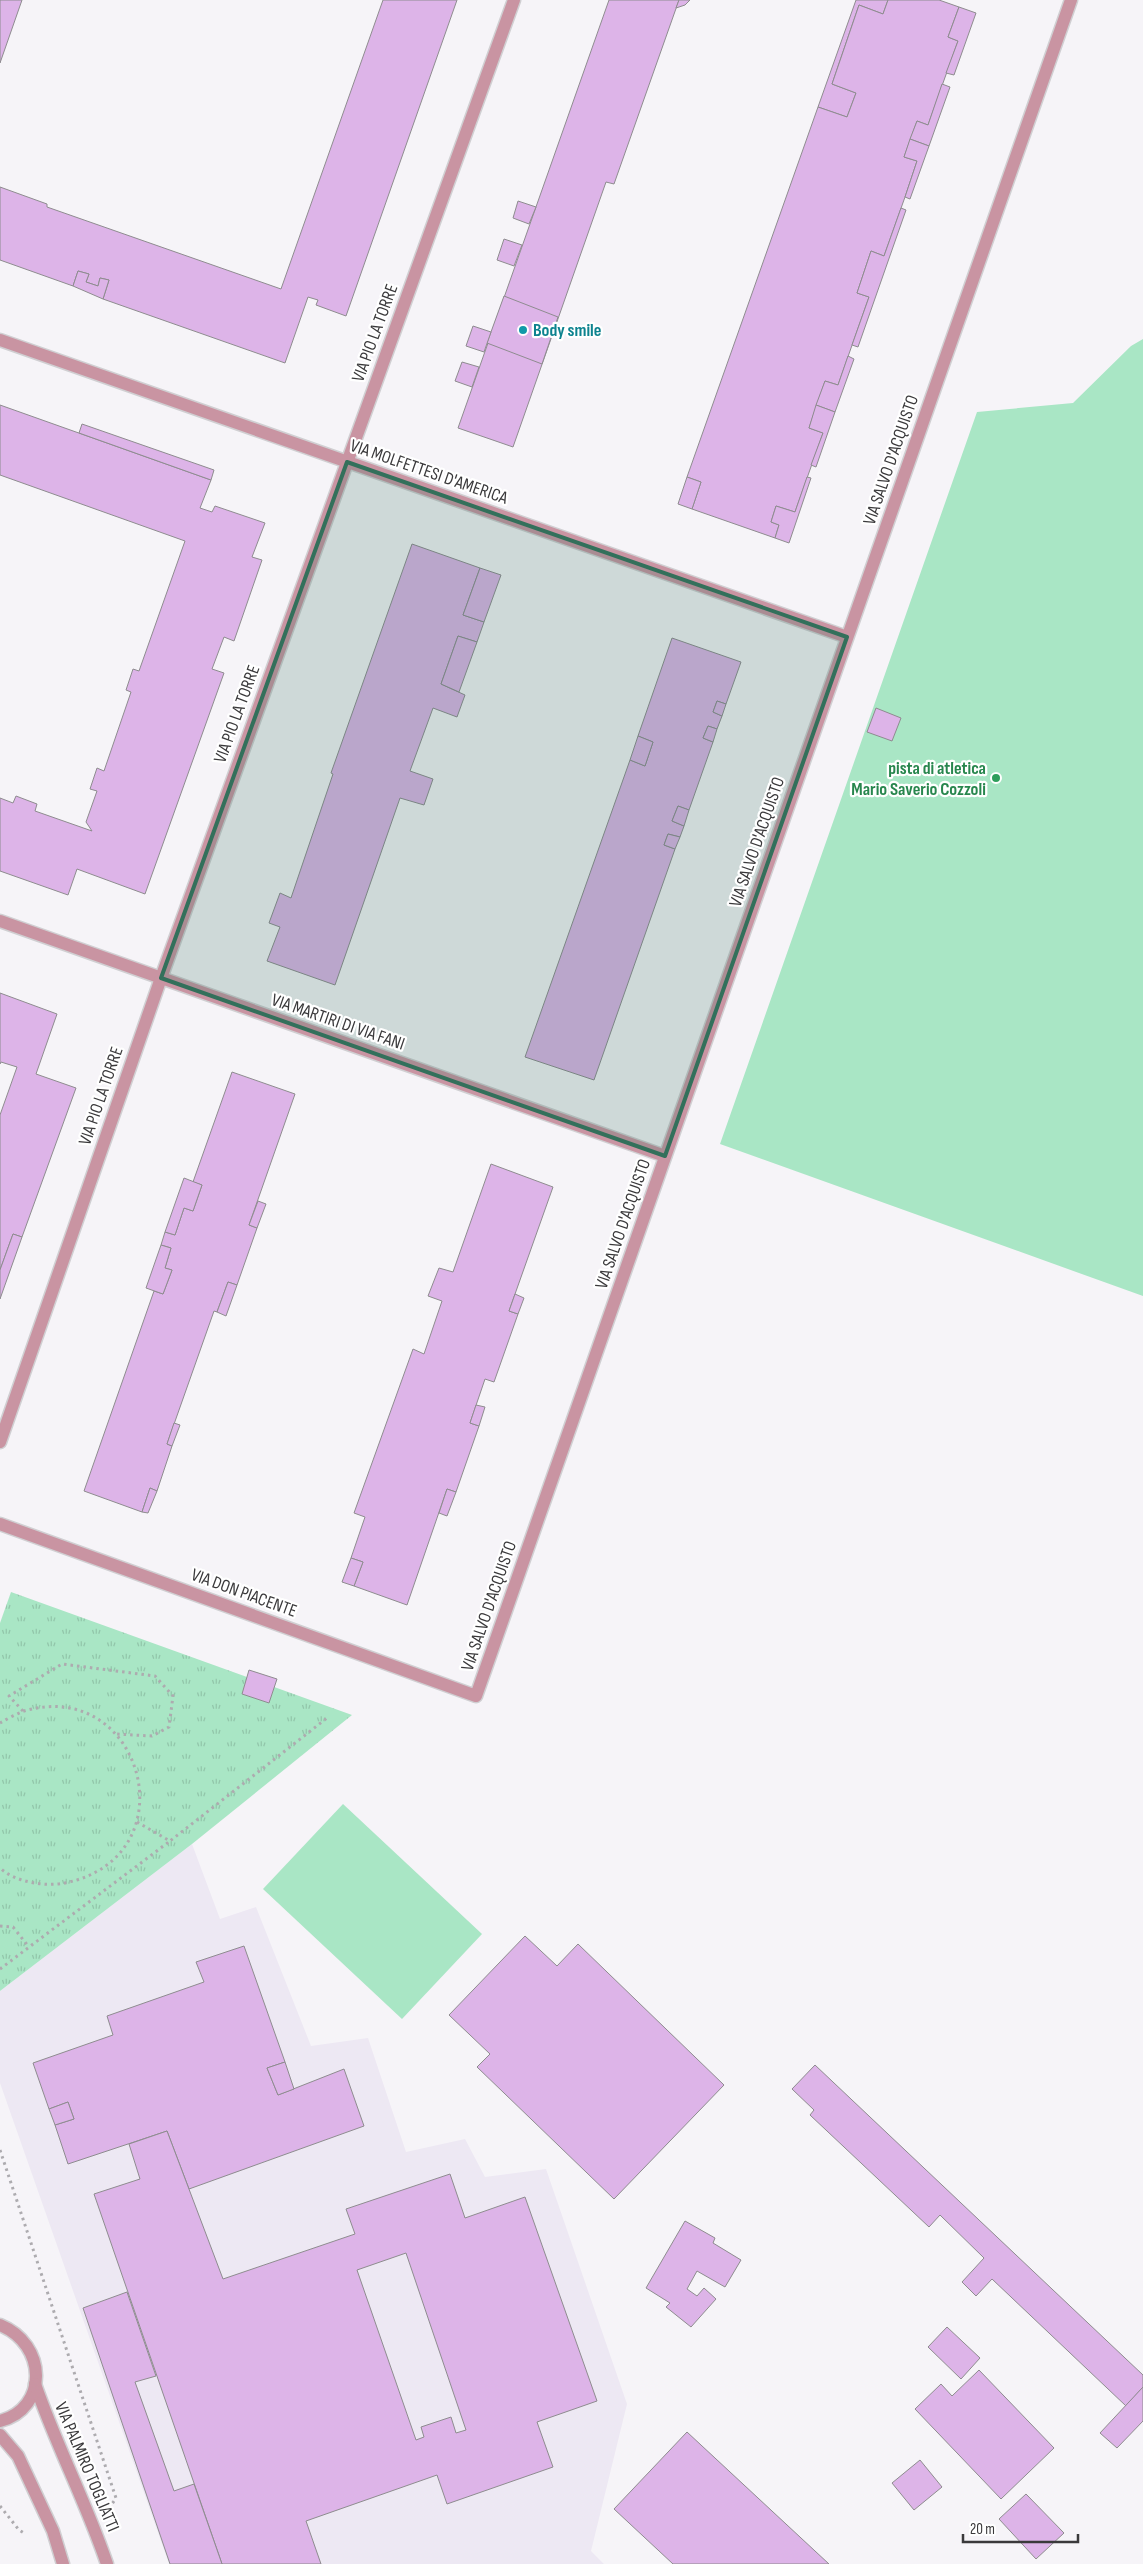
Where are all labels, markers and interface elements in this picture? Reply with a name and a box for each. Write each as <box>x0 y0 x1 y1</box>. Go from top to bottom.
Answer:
street label: VIA PIO LA TORRE <box>348 281 402 385</box>
place label: Body smile <box>533 320 601 341</box>
marker: Body smile <box>517 324 529 336</box>
street label: VIA SALVO D'ACQUISTO <box>859 392 923 528</box>
street label: VIA MOLFETTESI D'AMERICA <box>347 435 511 509</box>
street label: VIA PIO LA TORRE <box>210 662 264 766</box>
place label: pista di atletica Mario Saverio Cozzoli <box>851 758 986 800</box>
marker: pista di atletica Mario Saverio Cozzoli <box>990 772 1002 784</box>
street label: VIA SALVO D'ACQUISTO <box>725 774 789 910</box>
street label: VIA MARTIRI DI VIA FANI <box>269 989 407 1055</box>
street label: VIA PIO LA TORRE <box>74 1044 128 1148</box>
street label: VIA SALVO D'ACQUISTO <box>591 1156 655 1292</box>
street label: VIA SALVO D'ACQUISTO <box>457 1538 521 1674</box>
street label: VIA DON PIACENTE <box>188 1564 300 1622</box>
street label: VIA PALMIRO TOGLIATTI <box>50 2399 124 2535</box>
scale bar <box>963 2512 1078 2544</box>
text: 20 m <box>970 2520 995 2539</box>

